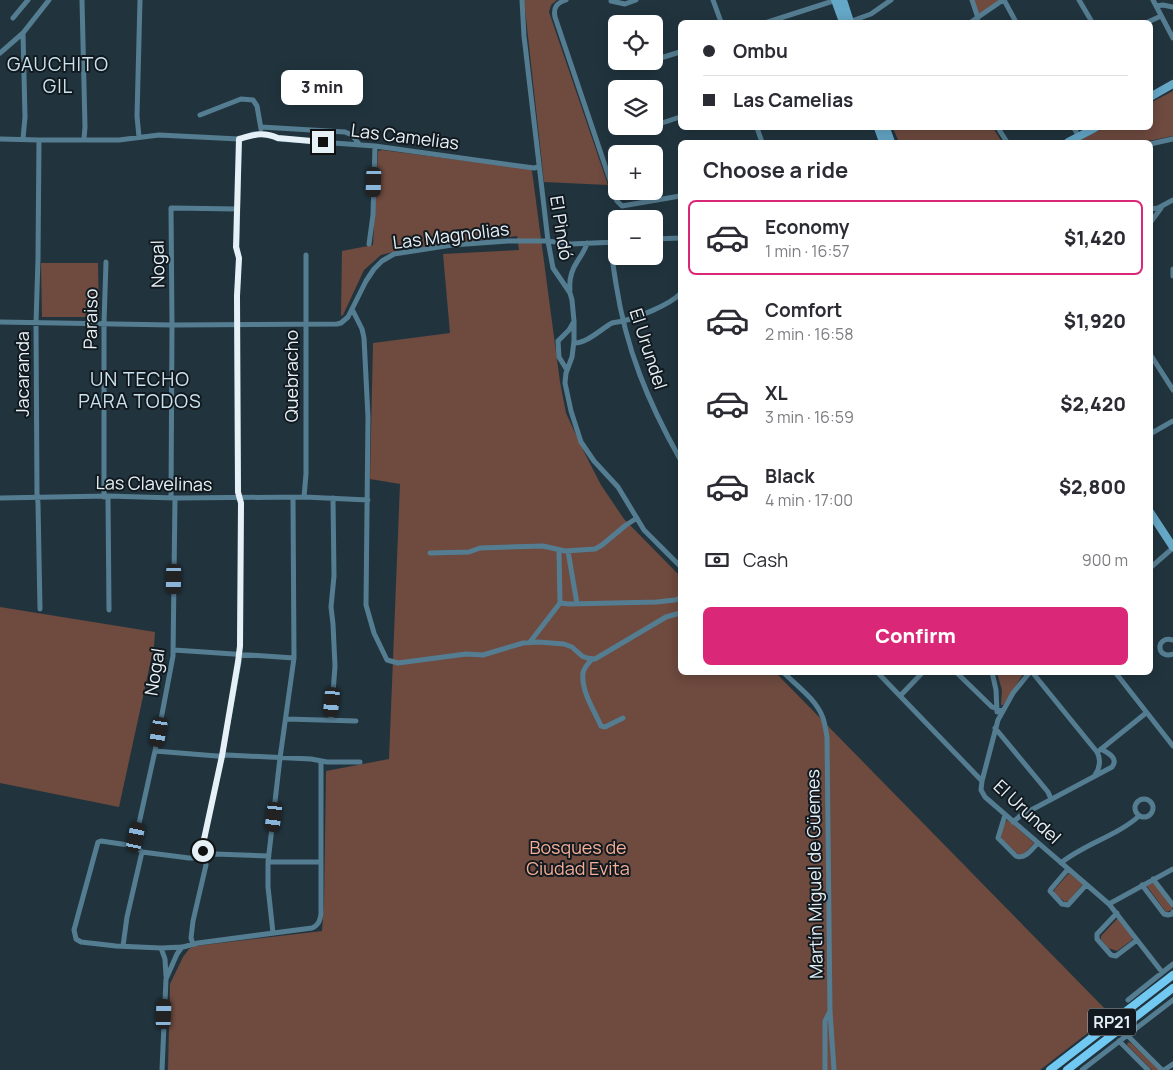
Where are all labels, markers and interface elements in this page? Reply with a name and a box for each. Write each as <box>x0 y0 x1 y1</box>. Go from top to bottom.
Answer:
map controls <box>608 15 663 265</box>
button: locate <box>608 15 663 70</box>
text: Ombu <box>733 38 788 64</box>
district label: GAUCHITO GIL <box>7 51 109 99</box>
callout: 3 min <box>282 70 364 104</box>
text: 3 min <box>301 76 343 98</box>
button: layers <box>608 80 663 135</box>
text: Las Camelias <box>733 87 853 113</box>
street label: Las Camelias <box>350 117 461 155</box>
route end <box>312 131 334 153</box>
button: + <box>608 145 663 200</box>
text: Choose a ride <box>703 155 848 185</box>
car <box>365 167 382 197</box>
street label: El Pindó <box>545 194 579 262</box>
button: − <box>608 210 663 265</box>
text: Economy <box>765 214 849 240</box>
icon: car <box>705 215 750 260</box>
street label: Las Magnolias <box>391 216 510 254</box>
text: $1,420 <box>1064 225 1126 251</box>
street label: Nogal <box>145 240 169 288</box>
text: 1 min · 16:57 <box>765 240 850 262</box>
street label: Paraiso <box>77 288 103 350</box>
text: Comfort <box>765 297 842 323</box>
icon: car <box>705 298 750 343</box>
street label: El Urundel <box>625 305 673 392</box>
text: $1,920 <box>1064 308 1126 334</box>
text: 2 min · 16:58 <box>765 323 854 345</box>
street label: Quebracho <box>279 330 303 422</box>
street label: Jacaranda <box>10 331 34 417</box>
district label: UN TECHO PARA TODOS <box>78 366 202 414</box>
text: XL <box>765 380 788 406</box>
icon: car <box>705 381 750 426</box>
text: $2,420 <box>1060 391 1126 417</box>
text: 3 min · 16:59 <box>765 406 854 428</box>
text: Black <box>765 463 814 489</box>
icon: car <box>705 464 750 509</box>
street label: Las Clavelinas <box>95 470 213 496</box>
text: $2,800 <box>1059 474 1126 500</box>
text: 4 min · 17:00 <box>765 489 853 511</box>
icon: cash <box>703 546 731 574</box>
text: Cash <box>743 547 788 573</box>
text: 900 m <box>1082 549 1128 571</box>
car <box>166 564 181 594</box>
button: Confirm <box>703 607 1128 665</box>
street label: Nogal <box>138 646 170 697</box>
car <box>323 686 340 718</box>
car <box>149 716 168 748</box>
street label: Martín Miguel de Güemes <box>800 769 828 979</box>
street label: El Urundel <box>989 774 1067 849</box>
car <box>264 801 283 833</box>
car <box>125 821 146 853</box>
park label: Bosques de Ciudad Evita <box>526 835 630 880</box>
route start <box>192 840 214 862</box>
car <box>155 999 172 1029</box>
road number: RP21 <box>1088 1009 1136 1036</box>

